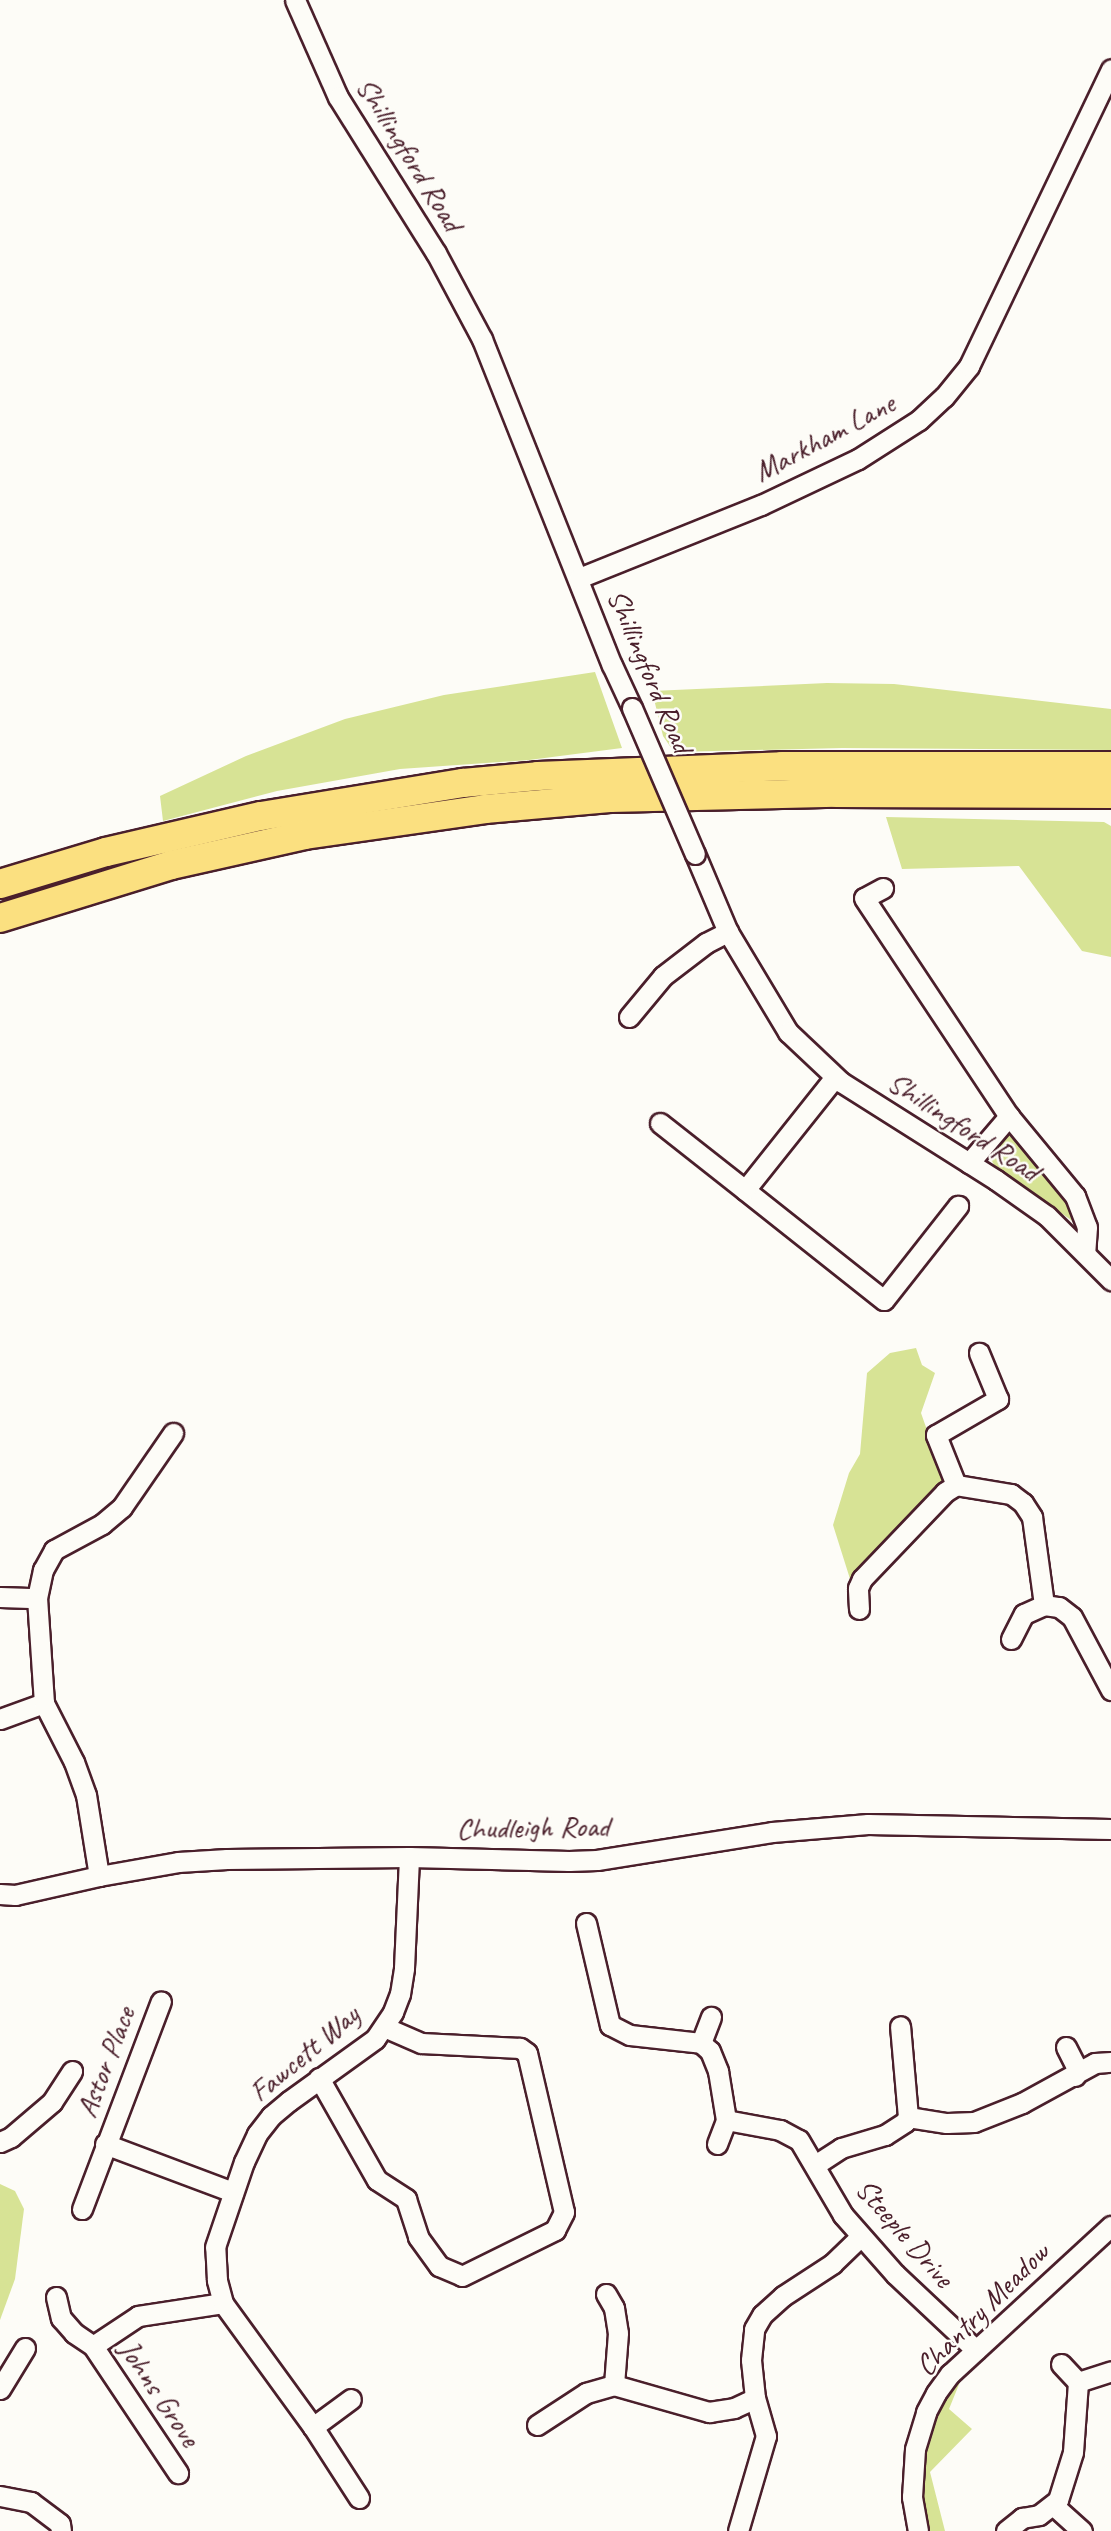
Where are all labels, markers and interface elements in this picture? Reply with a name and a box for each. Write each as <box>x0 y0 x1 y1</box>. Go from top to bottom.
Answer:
street label: Shillingford Road <box>349 71 471 237</box>
street label: Markham Lane <box>747 385 901 489</box>
street label: Shillingford Road <box>599 584 701 758</box>
street label: Shillingford Road <box>881 1064 1047 1188</box>
street label: Chudleigh Road <box>456 1808 610 1846</box>
street label: Fawcett Way <box>242 1997 366 2109</box>
street label: Astor Place <box>67 2001 143 2123</box>
street label: Steeple Drive <box>848 2171 962 2295</box>
street label: Chantry Meadow <box>908 2235 1056 2383</box>
street label: Johns Grove <box>112 2333 208 2453</box>

